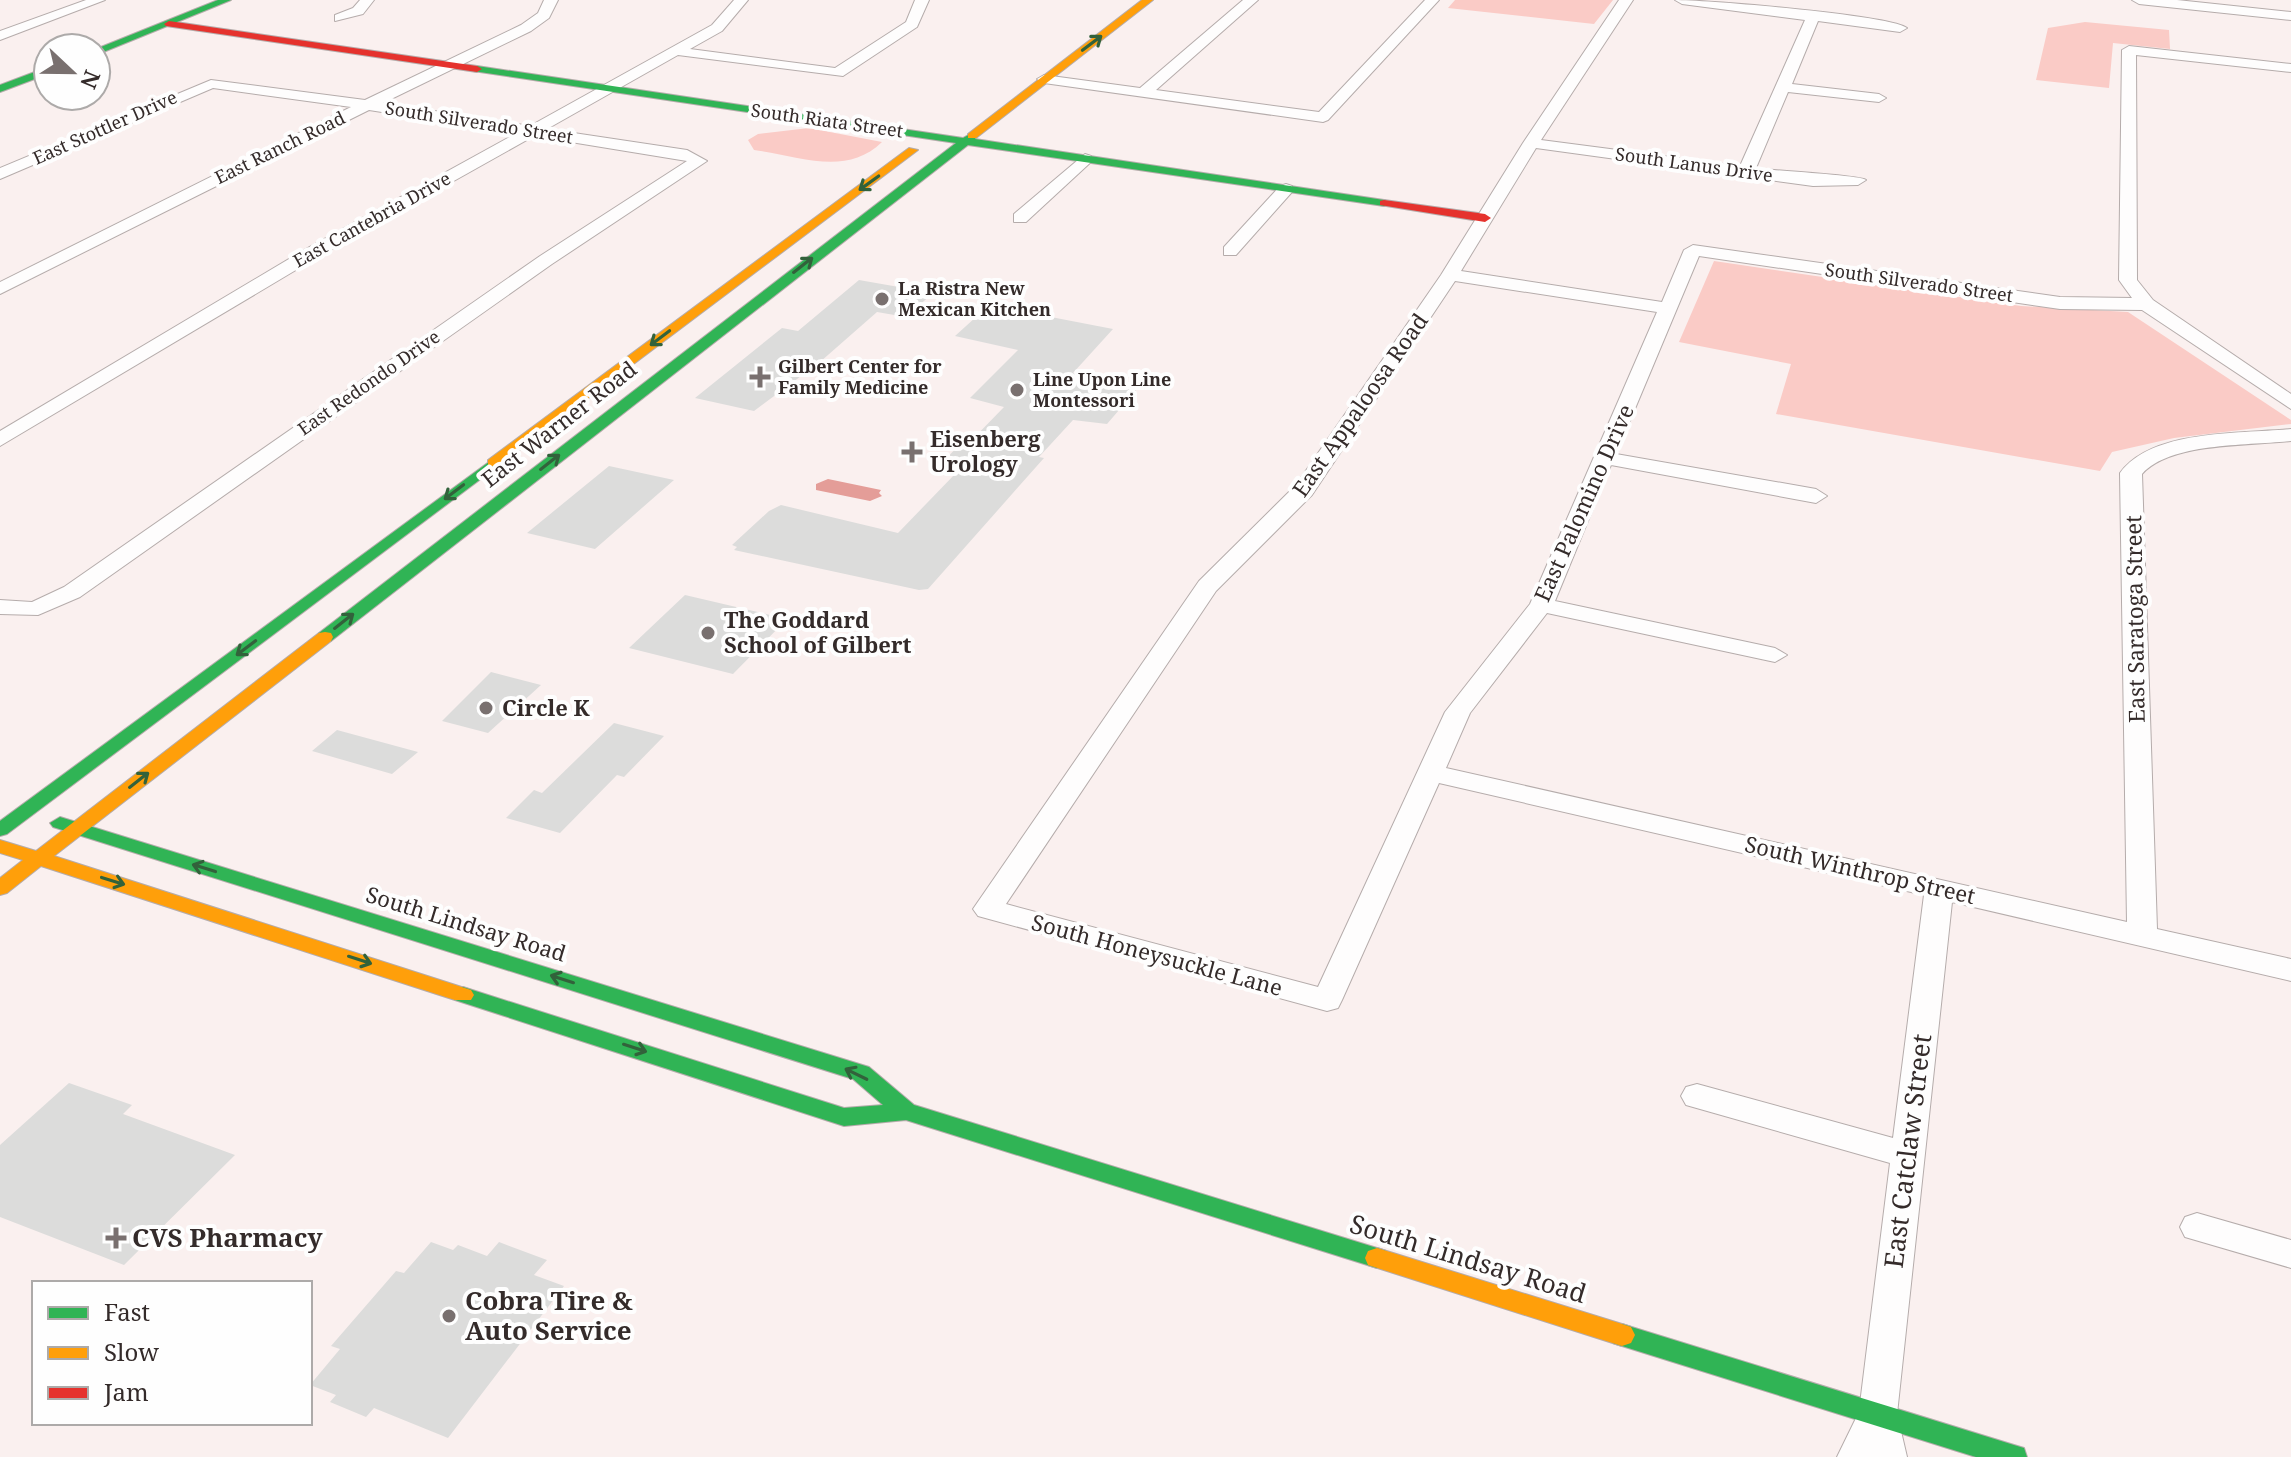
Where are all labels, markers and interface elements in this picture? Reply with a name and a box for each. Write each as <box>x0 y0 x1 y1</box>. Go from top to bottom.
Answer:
north arrow <box>32 32 112 112</box>
one-way arrow <box>1081 34 1102 51</box>
text: N <box>74 66 109 94</box>
street label: East Stottler Drive <box>29 85 180 170</box>
street label: South Silverado Street <box>384 95 575 149</box>
street label: South Riata Street <box>750 97 905 143</box>
street label: East Ranch Road <box>210 105 349 189</box>
street label: South Lanus Drive <box>1614 141 1774 187</box>
street label: East Cantebria Drive <box>288 166 455 272</box>
one-way arrow <box>858 174 880 191</box>
one-way arrow <box>792 257 813 274</box>
street label: South Silverado Street <box>1823 257 2015 307</box>
place label: La Ristra New Mexican Kitchen <box>898 276 1051 321</box>
marker: La Ristra New Mexican Kitchen <box>873 290 891 308</box>
street label: East Appaloosa Road <box>1284 306 1434 502</box>
street label: East Redondo Drive <box>293 324 444 440</box>
one-way arrow <box>650 330 671 347</box>
street label: East Warner Road <box>475 353 642 493</box>
place label: Gilbert Center for Family Medicine <box>778 354 942 399</box>
marker: Gilbert Center for Family Medicine <box>749 366 771 388</box>
place label: Line Upon Line Montessori <box>1033 367 1171 412</box>
marker: Line Upon Line Montessori <box>1008 381 1026 399</box>
street label: East Palomino Drive <box>1526 399 1640 606</box>
place label: Eisenberg Urology <box>930 423 1041 478</box>
marker: Eisenberg Urology <box>901 441 923 463</box>
one-way arrow <box>539 453 560 470</box>
one-way arrow <box>444 484 465 501</box>
street label: East Saratoga Street <box>2117 515 2151 723</box>
place label: The Goddard School of Gilbert <box>724 604 911 659</box>
one-way arrow <box>333 612 354 630</box>
marker: The Goddard School of Gilbert <box>699 624 717 642</box>
one-way arrow <box>235 639 257 656</box>
place label: Circle K <box>502 692 591 722</box>
marker: Circle K <box>477 699 495 717</box>
one-way arrow <box>128 772 149 789</box>
street label: South Winthrop Street <box>1742 828 1979 910</box>
one-way arrow <box>192 860 218 875</box>
one-way arrow <box>99 874 125 889</box>
street label: South Lindsay Road <box>363 878 570 968</box>
street label: South Honeysuckle Lane <box>1029 906 1286 1002</box>
one-way arrow <box>348 953 373 968</box>
one-way arrow <box>549 971 575 986</box>
street label: East Catclaw Street <box>1875 1032 1939 1270</box>
one-way arrow <box>622 1041 647 1056</box>
one-way arrow <box>845 1066 869 1081</box>
street label: South Lindsay Road <box>1346 1205 1591 1311</box>
place label: CVS Pharmacy <box>132 1219 323 1255</box>
marker: CVS Pharmacy <box>107 1229 125 1247</box>
legend <box>32 1281 312 1425</box>
place label: Cobra Tire & Auto Service <box>465 1282 633 1348</box>
text: Fast <box>104 1295 150 1328</box>
marker: Cobra Tire & Auto Service <box>440 1307 458 1325</box>
text: Slow <box>104 1335 159 1368</box>
text: Jam <box>103 1375 149 1408</box>

